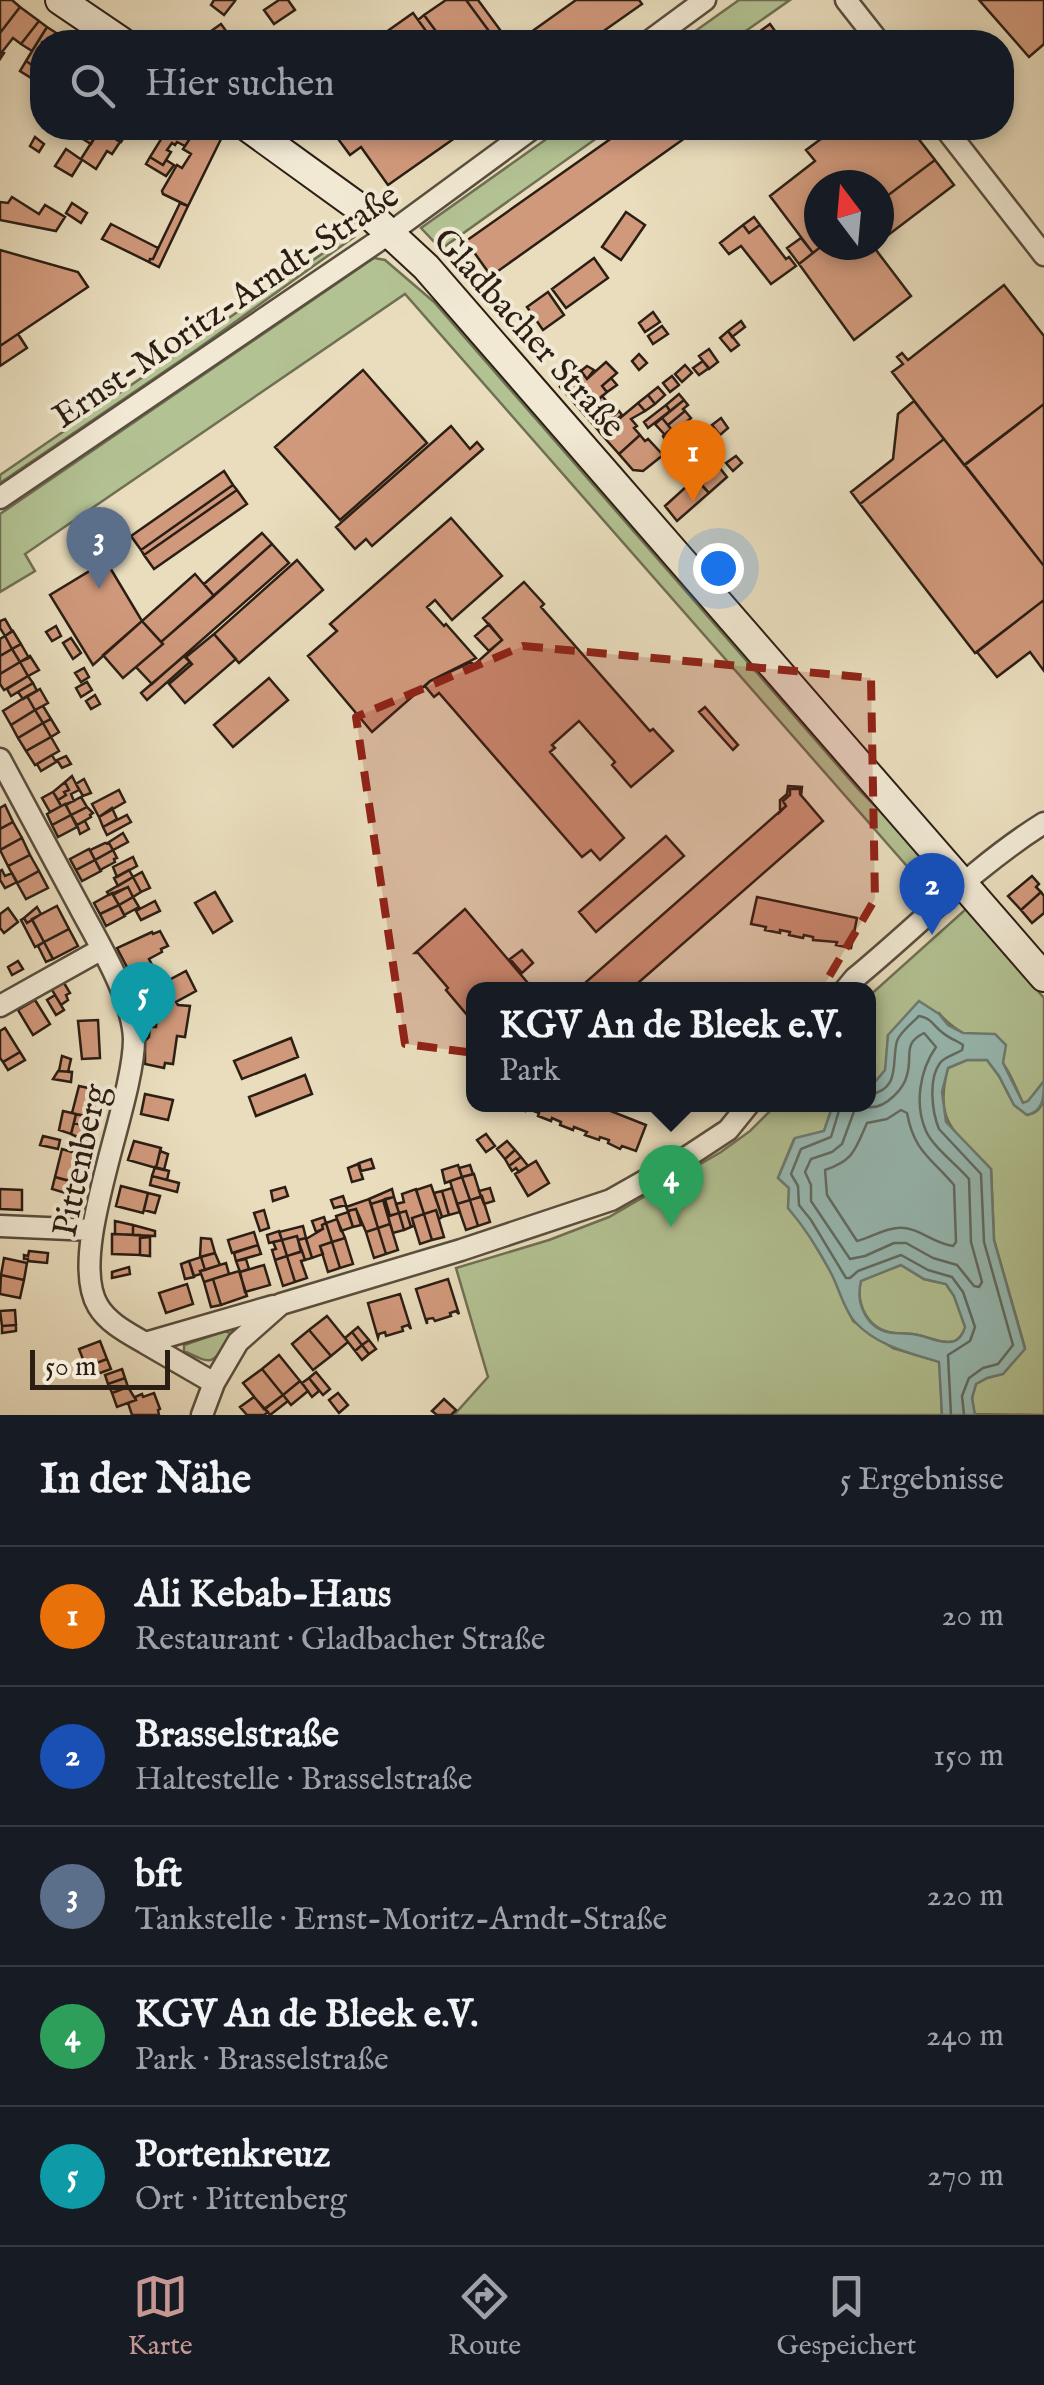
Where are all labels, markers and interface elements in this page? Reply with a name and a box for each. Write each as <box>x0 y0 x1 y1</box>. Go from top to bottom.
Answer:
search box <box>30 30 1014 140</box>
icon: search <box>65 58 120 113</box>
text: Hier suchen <box>145 61 335 109</box>
north arrow <box>804 170 894 260</box>
street label: Ernst-Moritz-Arndt-Straße <box>45 174 408 440</box>
street label: Gladbacher Straße <box>422 219 634 448</box>
pin: 1 <box>660 420 726 502</box>
pin: 3 <box>66 506 132 589</box>
your location <box>693 543 744 594</box>
pin: 2 <box>900 852 964 935</box>
pin: 5 <box>110 962 176 1044</box>
popup <box>466 982 876 1112</box>
text: KGV An de Bleek e.V. <box>499 1003 843 1051</box>
text: Park <box>499 1051 560 1092</box>
street label: Pittenberg <box>43 1079 120 1241</box>
pin: 4 <box>638 1144 704 1227</box>
scale bar <box>30 1345 170 1390</box>
text: 50 m <box>45 1350 97 1385</box>
text: In der Nähe <box>40 1454 251 1507</box>
text: 5 Ergebnisse <box>840 1460 1004 1501</box>
text: Ali Kebab-Haus <box>135 1572 391 1620</box>
text: 1 <box>67 1596 78 1637</box>
text: 20 m <box>942 1596 1004 1637</box>
text: Restaurant · Gladbacher Straße <box>135 1620 545 1661</box>
text: Brasselstraße <box>135 1712 339 1760</box>
text: 2 <box>65 1736 80 1777</box>
text: 150 m <box>933 1736 1004 1777</box>
text: Haltestelle · Brasselstraße <box>135 1760 472 1801</box>
text: bft <box>135 1852 182 1900</box>
text: 3 <box>67 1876 78 1917</box>
text: 220 m <box>927 1876 1004 1917</box>
text: Tankstelle · Ernst-Moritz-Arndt-Straße <box>135 1900 667 1941</box>
text: KGV An de Bleek e.V. <box>135 1992 478 2040</box>
text: 4 <box>65 2016 80 2057</box>
text: 240 m <box>926 2016 1004 2057</box>
text: Park · Brasselstraße <box>135 2040 389 2081</box>
text: Portenkreuz <box>135 2132 330 2180</box>
text: 5 <box>67 2156 78 2197</box>
text: 270 m <box>927 2156 1004 2197</box>
text: Ort · Pittenberg <box>135 2180 347 2221</box>
tab: Karte <box>128 2269 193 2364</box>
tab: Route <box>448 2269 521 2364</box>
tab: Gespeichert <box>776 2269 916 2364</box>

